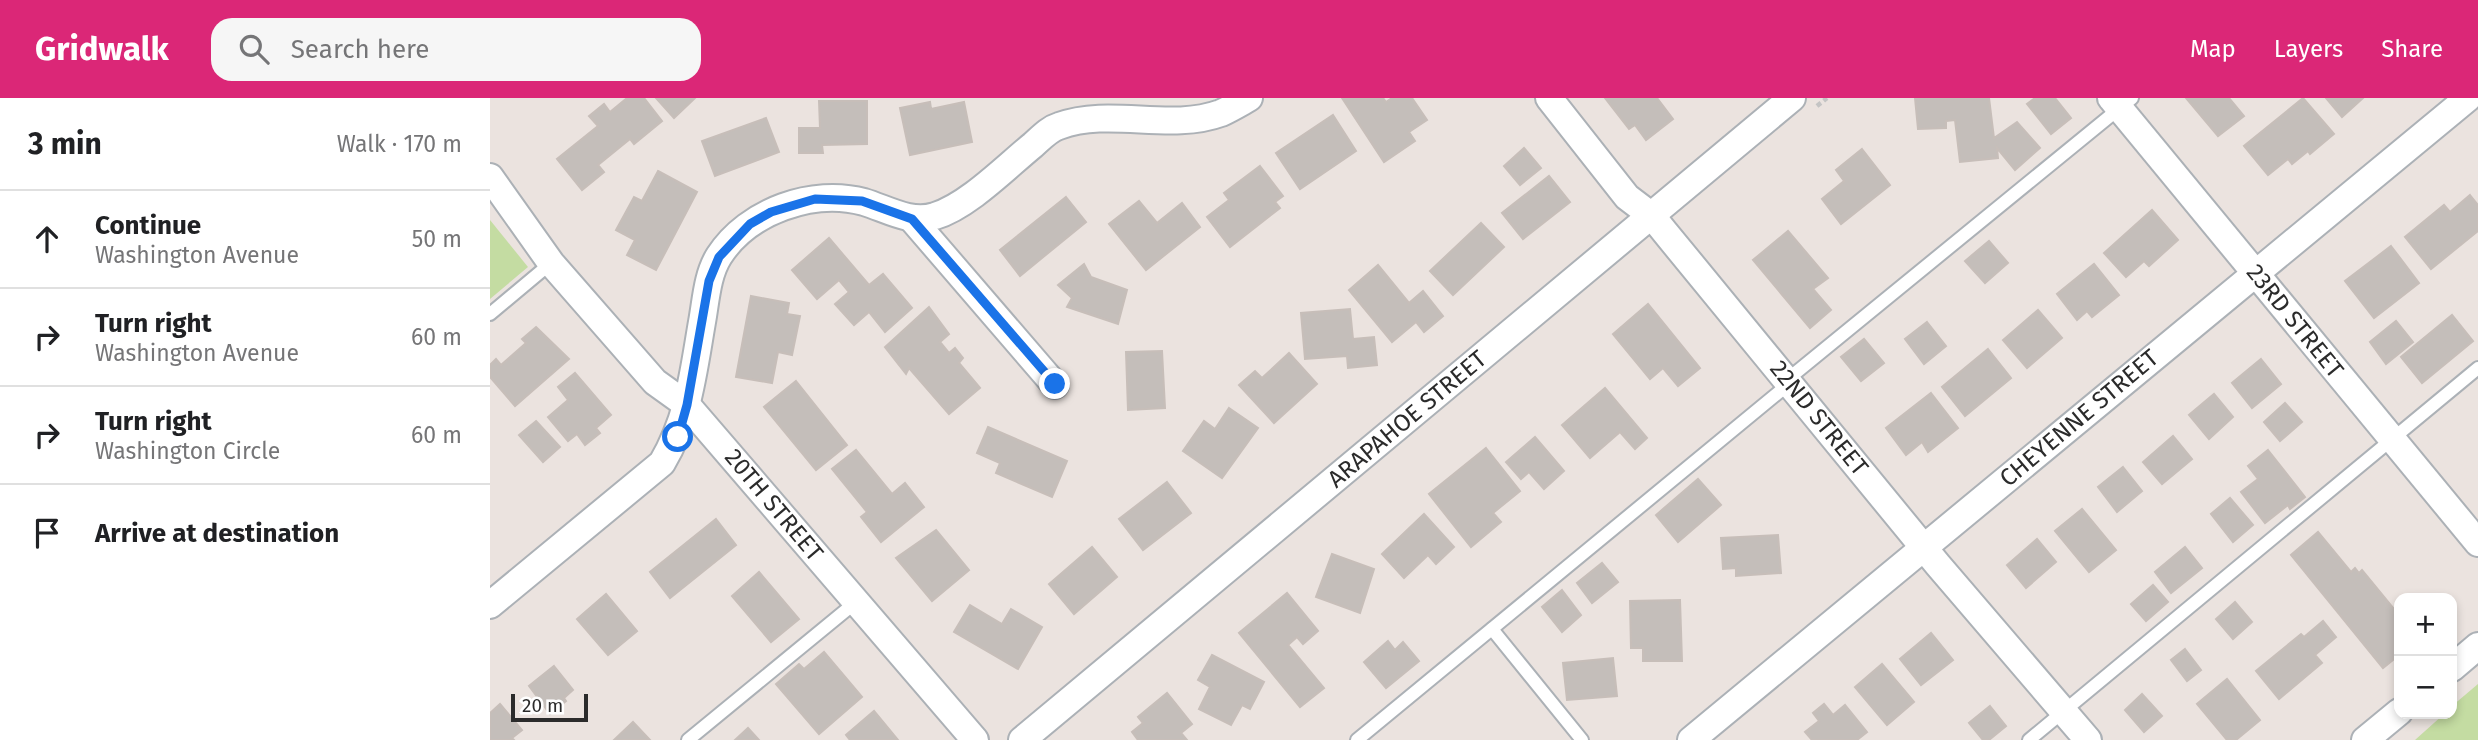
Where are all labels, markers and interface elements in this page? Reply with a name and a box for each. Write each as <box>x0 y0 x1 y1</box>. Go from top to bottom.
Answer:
search box <box>211 18 701 81</box>
text: Gridwalk <box>35 29 169 69</box>
icon: search <box>235 30 273 68</box>
text: Search here <box>291 34 430 65</box>
text: Map <box>2190 35 2236 63</box>
text: Layers <box>2274 35 2343 63</box>
text: Share <box>2381 35 2443 63</box>
text: 3 min <box>28 126 102 162</box>
text: Walk · 170 m <box>337 130 462 158</box>
text: Continue <box>95 210 201 241</box>
icon: ahead <box>28 220 66 258</box>
text: 50 m <box>412 225 462 253</box>
text: Washington Avenue <box>95 241 299 269</box>
street label: 23RD STREET <box>2241 259 2350 384</box>
text: Turn right <box>95 308 212 339</box>
icon: right <box>28 318 66 356</box>
text: 60 m <box>411 323 462 351</box>
text: Washington Avenue <box>95 339 299 367</box>
street label: CHEYENNE STREET <box>1994 343 2164 492</box>
street label: ARAPAHOE STREET <box>1322 344 1492 493</box>
street label: 22ND STREET <box>1764 355 1874 481</box>
route end <box>1039 368 1070 399</box>
text: Turn right <box>95 406 212 437</box>
icon: right <box>28 416 66 454</box>
text: 60 m <box>411 421 462 449</box>
route start <box>662 421 693 452</box>
text: Washington Circle <box>95 437 280 465</box>
street label: 20TH STREET <box>719 443 829 567</box>
icon: arrive <box>28 514 66 552</box>
text: Arrive at destination <box>95 518 339 549</box>
map controls <box>2394 593 2457 719</box>
button: + <box>2394 593 2457 656</box>
button: − <box>2394 656 2457 719</box>
scale bar <box>511 691 588 723</box>
text: 20 m <box>522 694 563 717</box>

